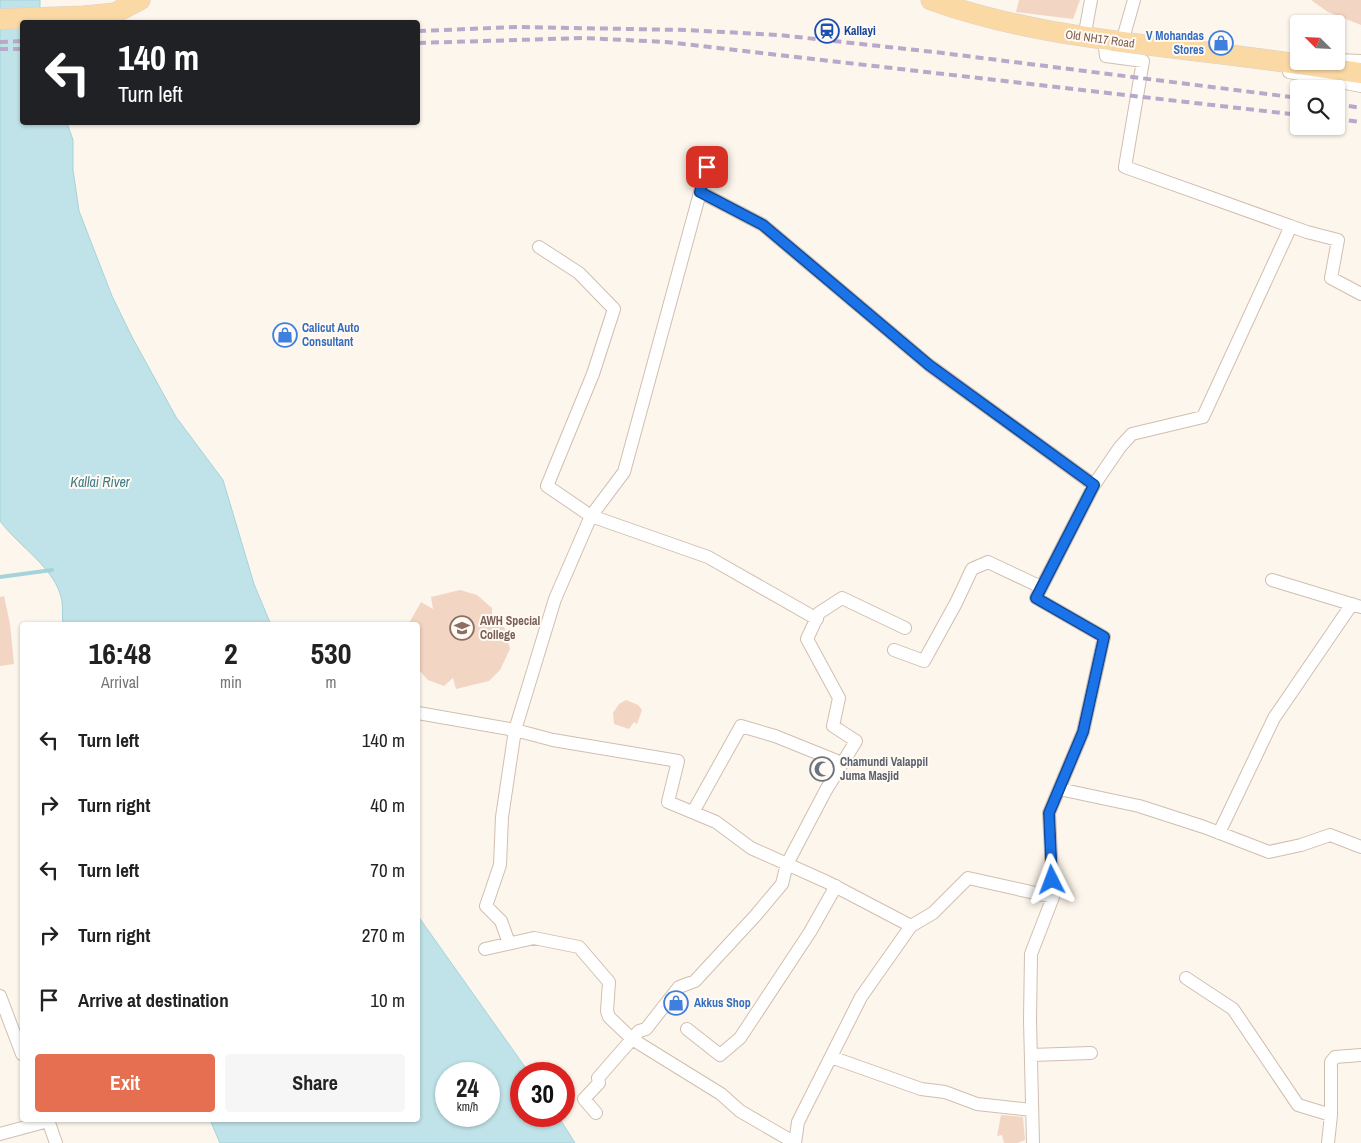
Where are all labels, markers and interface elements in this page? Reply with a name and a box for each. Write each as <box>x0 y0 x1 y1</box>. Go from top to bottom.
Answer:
north arrow <box>1290 15 1345 70</box>
map controls <box>1290 15 1345 135</box>
station icon: Kallayi <box>814 18 840 44</box>
place label: Kallayi <box>844 23 876 39</box>
street label: Old NH17 Road <box>1064 26 1136 52</box>
place label: V Mohandas Stores <box>1146 28 1205 58</box>
shop icon: V Mohandas Stores <box>1208 30 1234 56</box>
text: 140 m <box>118 34 199 81</box>
icon: left <box>35 40 100 105</box>
text: Turn left <box>118 79 183 109</box>
button: search <box>1290 80 1345 135</box>
pin <box>686 146 728 188</box>
icon: arrive <box>693 153 721 181</box>
place label: Calicut Auto Consultant <box>302 320 360 350</box>
shop icon: Calicut Auto Consultant <box>272 322 298 348</box>
water label: Kallai River <box>70 473 131 491</box>
place label: AWH Special College <box>480 613 540 643</box>
school or university icon: AWH Special College <box>449 615 475 641</box>
text: 16:48 <box>89 633 151 673</box>
text: 2 <box>224 633 238 673</box>
text: 530 <box>310 633 351 673</box>
text: Arrival <box>101 671 139 693</box>
text: min <box>220 671 242 693</box>
text: m <box>325 671 336 693</box>
icon: left <box>35 726 63 754</box>
text: Turn left <box>78 727 139 753</box>
text: 140 m <box>362 727 405 753</box>
place label: Chamundi Valappil Juma Masjid <box>840 754 928 784</box>
mosque icon: Chamundi Valappil Juma Masjid <box>809 756 835 782</box>
icon: right <box>35 791 63 819</box>
text: Turn right <box>78 792 150 818</box>
text: 40 m <box>370 792 405 818</box>
position arrow <box>1025 853 1077 905</box>
icon: left <box>35 856 63 884</box>
text: Turn left <box>78 857 139 883</box>
text: 70 m <box>370 857 405 883</box>
icon: right <box>35 921 63 949</box>
text: Turn right <box>78 922 150 948</box>
text: 270 m <box>362 922 405 948</box>
icon: arrive <box>35 986 63 1014</box>
text: Arrive at destination <box>78 987 229 1013</box>
text: 10 m <box>370 987 405 1013</box>
shop icon: Akkus Shop <box>663 990 689 1016</box>
place label: Akkus Shop <box>694 995 751 1011</box>
button: Exit <box>35 1054 215 1112</box>
button: Share <box>225 1054 405 1112</box>
speed limit sign: 30 <box>510 1062 575 1127</box>
text: 24 <box>456 1071 479 1105</box>
text: km/h <box>457 1099 478 1115</box>

